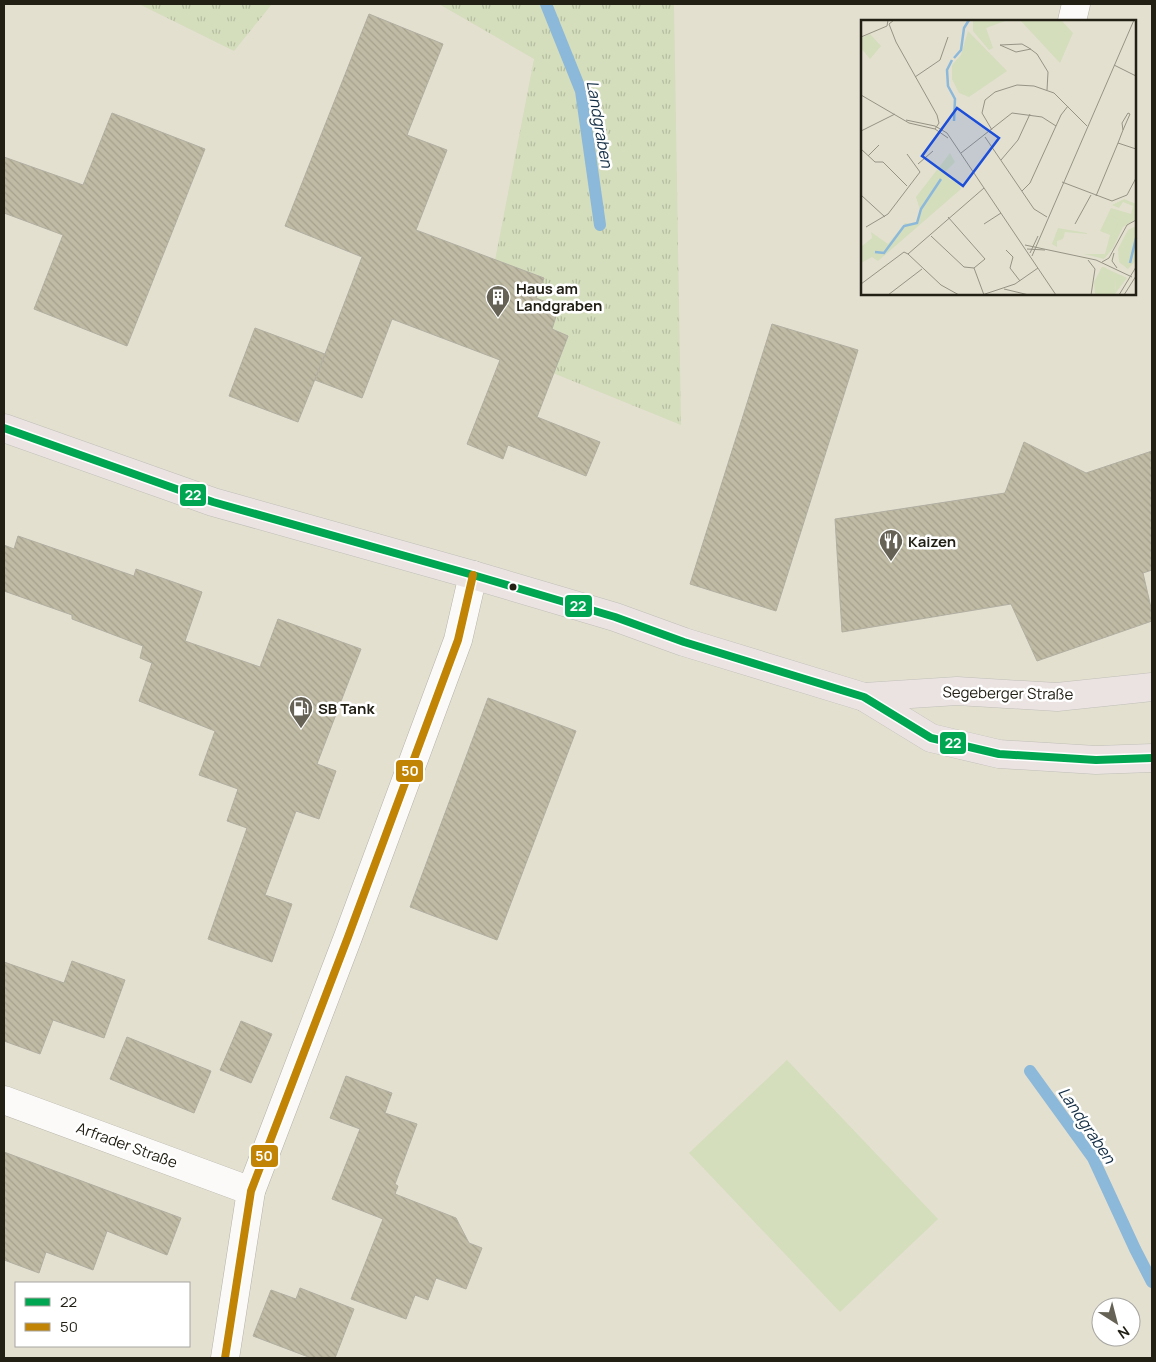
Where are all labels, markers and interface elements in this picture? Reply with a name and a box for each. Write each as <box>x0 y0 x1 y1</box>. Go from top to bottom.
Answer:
inset map <box>861 20 1136 295</box>
water label: Landgraben <box>582 79 619 170</box>
place label: Haus am Landgraben <box>516 278 602 316</box>
building icon: Haus am Landgraben <box>485 284 511 318</box>
line badge: 22 <box>179 483 207 507</box>
text: 22 <box>185 485 201 504</box>
restaurant icon: Kaizen <box>878 528 904 562</box>
place label: Kaizen <box>908 531 956 552</box>
unlabelled marker <box>508 582 518 592</box>
line badge: 22 <box>564 594 593 618</box>
text: 22 <box>570 596 586 615</box>
street label: Segeberger Straße <box>942 681 1074 705</box>
fuel station icon: SB Tank <box>288 695 314 729</box>
place label: SB Tank <box>318 698 375 719</box>
line badge: 22 <box>939 731 967 755</box>
text: 22 <box>945 733 961 752</box>
line badge: 50 <box>395 759 424 783</box>
text: 50 <box>401 761 419 780</box>
water label: Landgraben <box>1053 1082 1121 1168</box>
street label: Arfrader Straße <box>74 1117 181 1173</box>
line badge: 50 <box>250 1144 279 1168</box>
text: 50 <box>255 1146 273 1165</box>
legend <box>15 1282 190 1347</box>
text: 22 <box>60 1291 77 1312</box>
north arrow <box>1091 1297 1141 1347</box>
text: 50 <box>60 1316 78 1337</box>
text: N <box>1114 1322 1134 1344</box>

